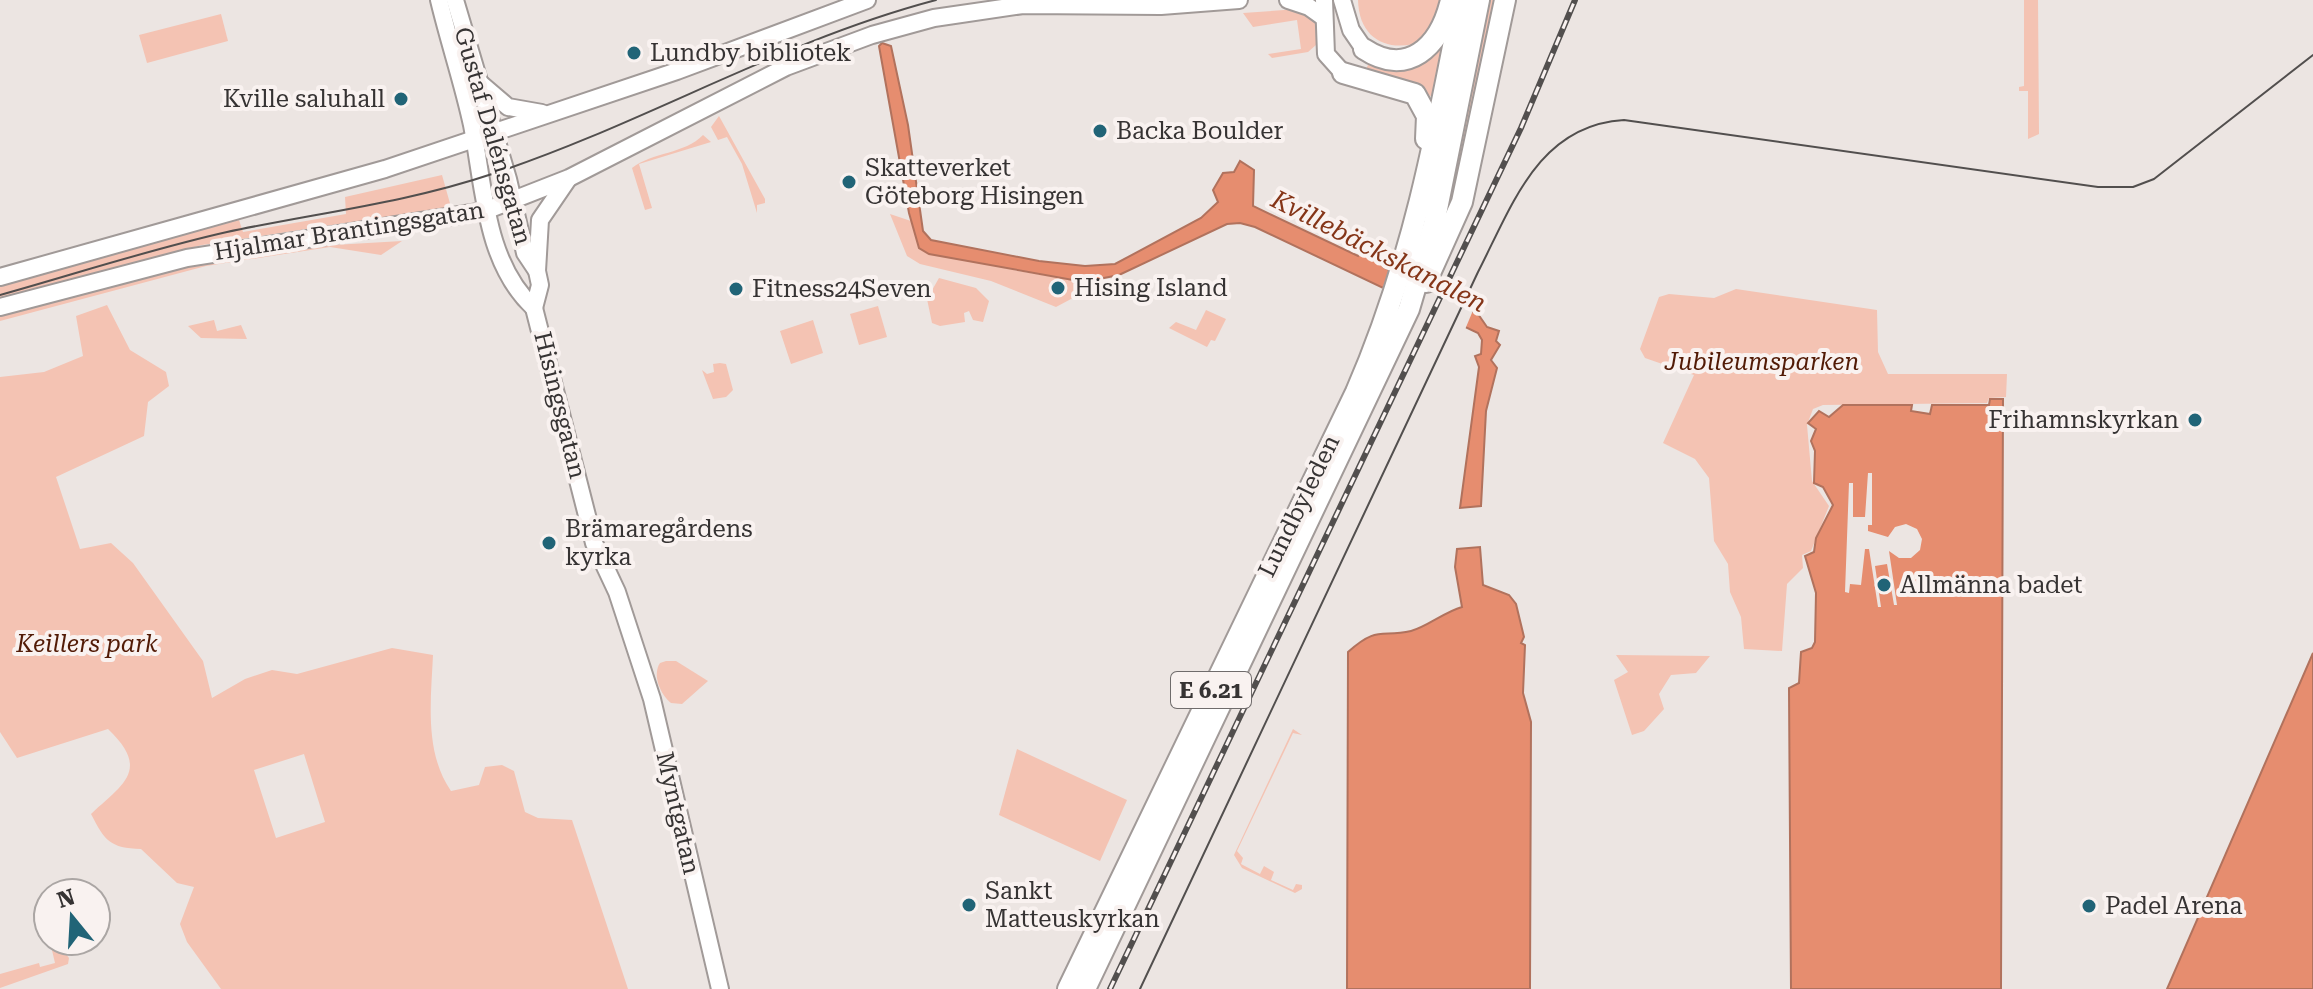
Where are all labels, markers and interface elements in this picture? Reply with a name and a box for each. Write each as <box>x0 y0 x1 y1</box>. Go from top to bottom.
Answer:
street label: Gustaf Dalénsgatan <box>449 24 537 248</box>
place label: Lundby bibliotek <box>650 39 851 67</box>
marker: Lundby bibliotek <box>625 44 643 62</box>
place label: Kville saluhall <box>223 85 385 113</box>
marker: Kville saluhall <box>392 90 410 108</box>
place label: Backa Boulder <box>1116 117 1283 145</box>
marker: Backa Boulder <box>1091 122 1109 140</box>
place label: Skatteverket Göteborg Hisingen <box>865 154 1084 210</box>
marker: Skatteverket Göteborg Hisingen <box>840 173 858 191</box>
water label: Kvillebäckskanalen <box>1266 183 1491 318</box>
street label: Hjalmar Brantingsgatan <box>212 196 486 266</box>
place label: Hising Island <box>1074 274 1228 302</box>
place label: Fitness24Seven <box>752 275 932 303</box>
marker: Hising Island <box>1049 279 1067 297</box>
marker: Fitness24Seven <box>727 280 745 298</box>
street label: Hisingsgatan <box>528 329 592 481</box>
park label: Jubileumsparken <box>1664 348 1859 376</box>
place label: Frihamnskyrkan <box>1988 406 2179 434</box>
marker: Frihamnskyrkan <box>2186 411 2204 429</box>
street label: Lundbyleden <box>1253 430 1345 582</box>
place label: Brämaregårdens kyrka <box>565 515 753 571</box>
marker: Brämaregårdens kyrka <box>540 534 558 552</box>
place label: Allmänna badet <box>1900 571 2082 599</box>
marker: Allmänna badet <box>1875 576 1893 594</box>
park label: Keillers park <box>15 630 158 658</box>
road number: E 6.21 <box>1171 672 1251 708</box>
street label: Myntgatan <box>650 749 706 877</box>
north arrow <box>32 877 112 957</box>
place label: Sankt Matteuskyrkan <box>985 877 1160 933</box>
text: N <box>54 884 78 913</box>
place label: Padel Arena <box>2105 892 2242 920</box>
marker: Sankt Matteuskyrkan <box>960 896 978 914</box>
marker: Padel Arena <box>2080 897 2098 915</box>

